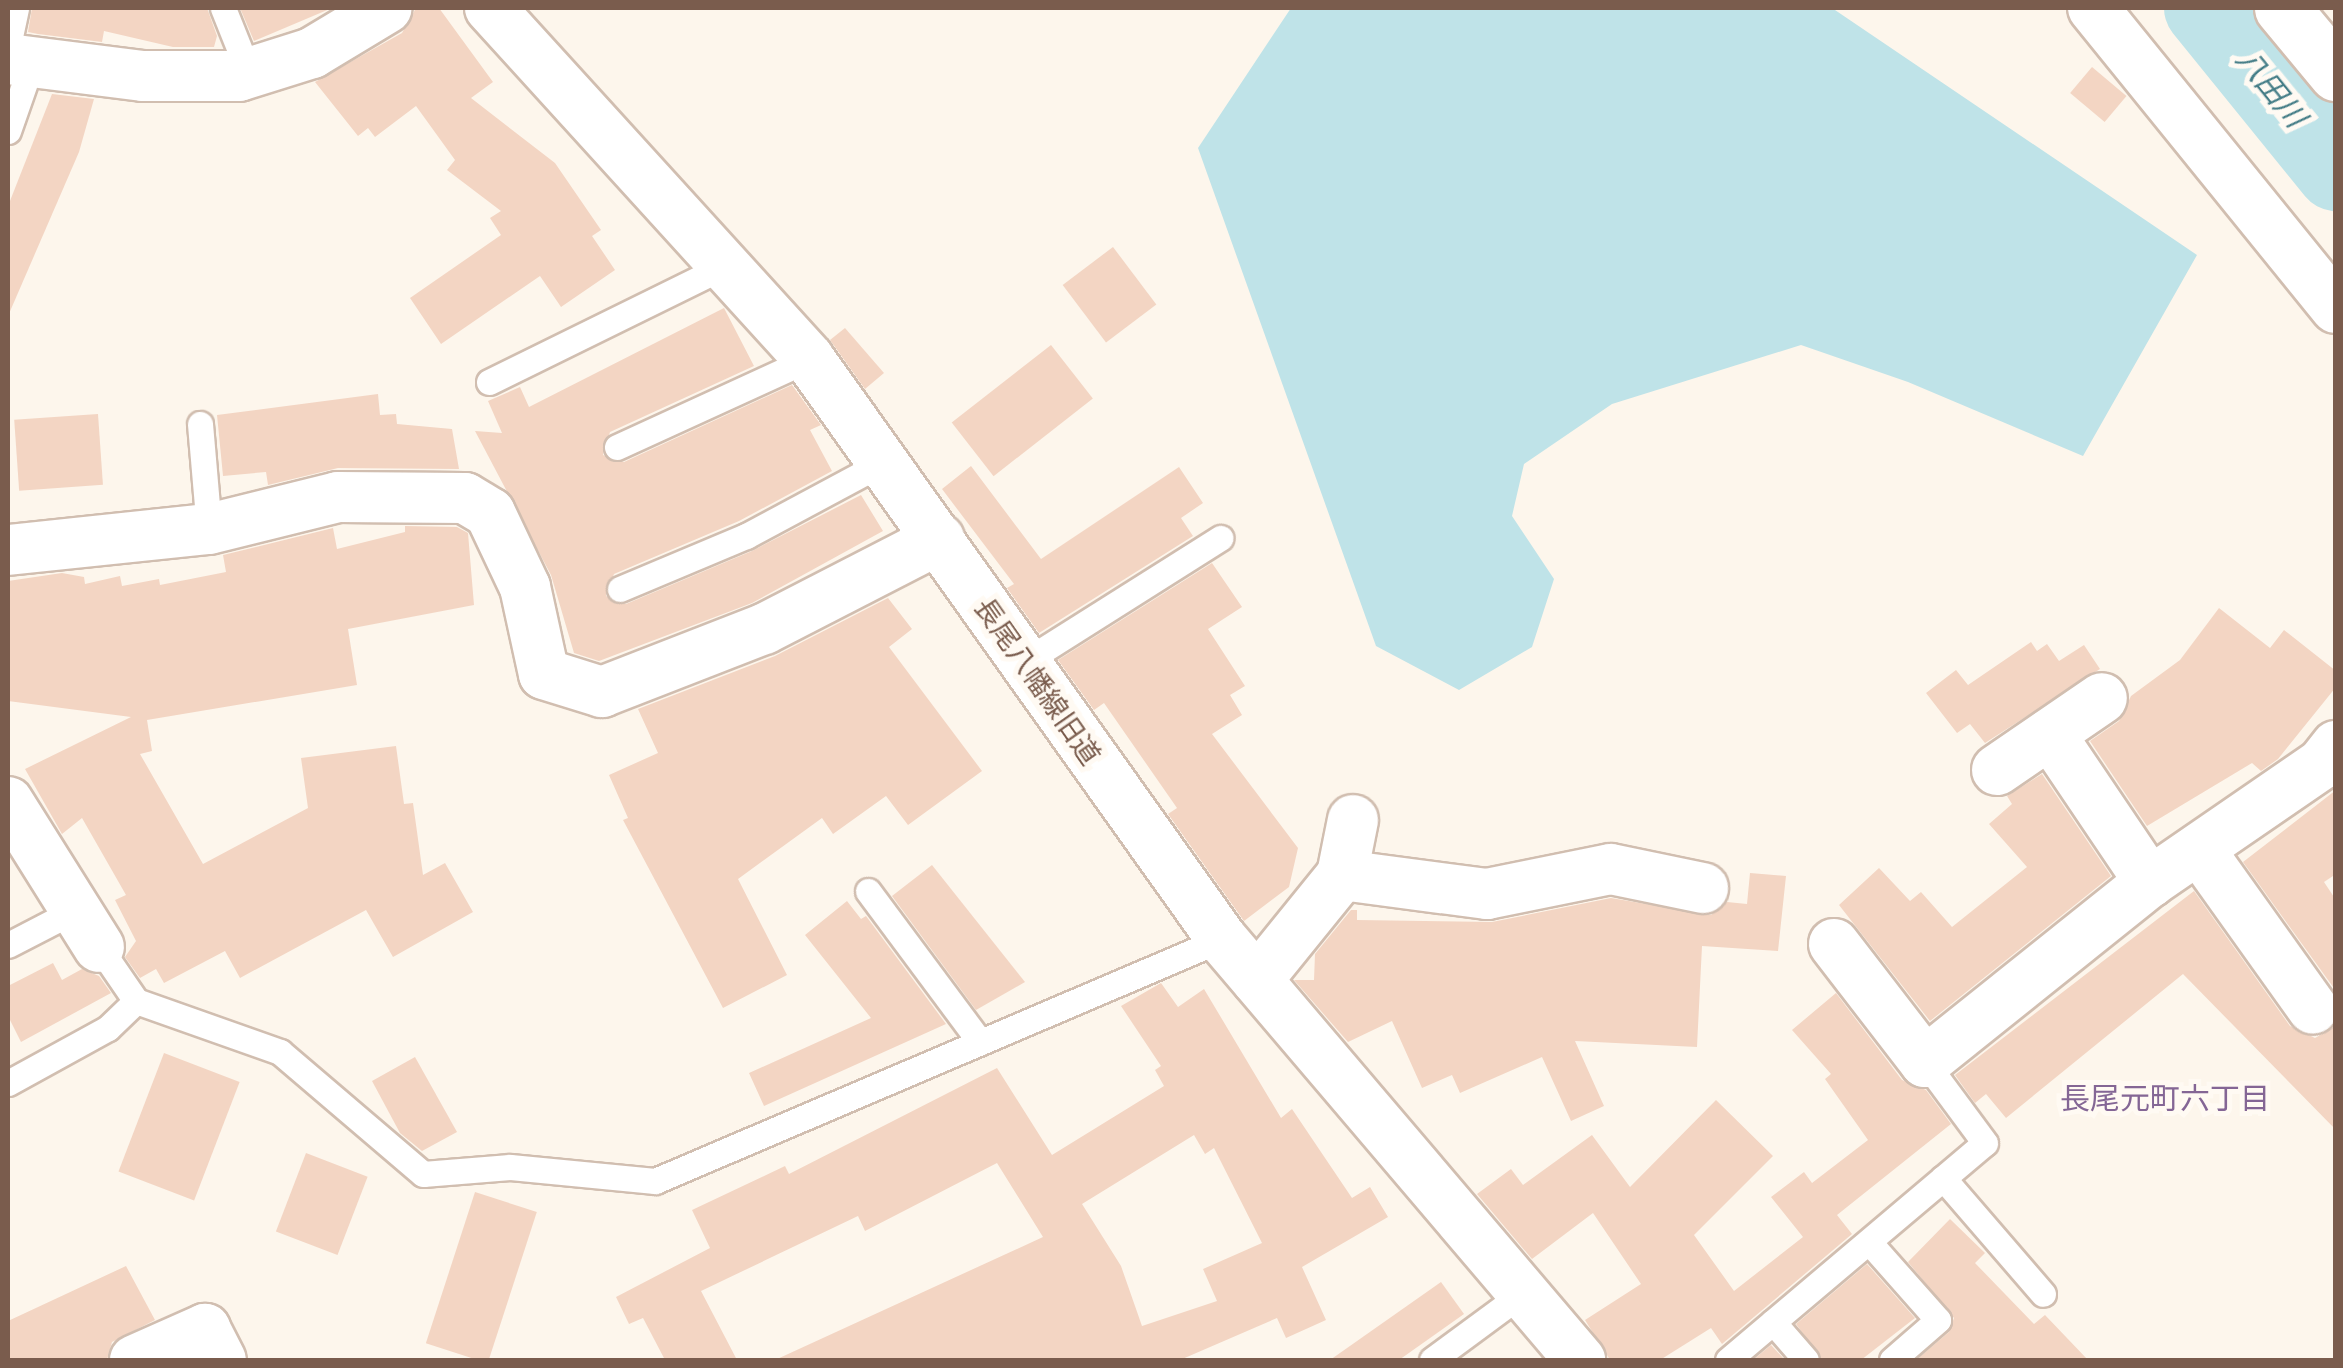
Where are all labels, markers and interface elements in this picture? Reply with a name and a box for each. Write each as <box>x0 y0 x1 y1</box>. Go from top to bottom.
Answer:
water label: 八田川 <box>2228 43 2312 135</box>
street label: 長尾八幡線旧道 <box>967 592 1107 772</box>
district label: 長尾元町六丁目 <box>2060 1082 2270 1118</box>

